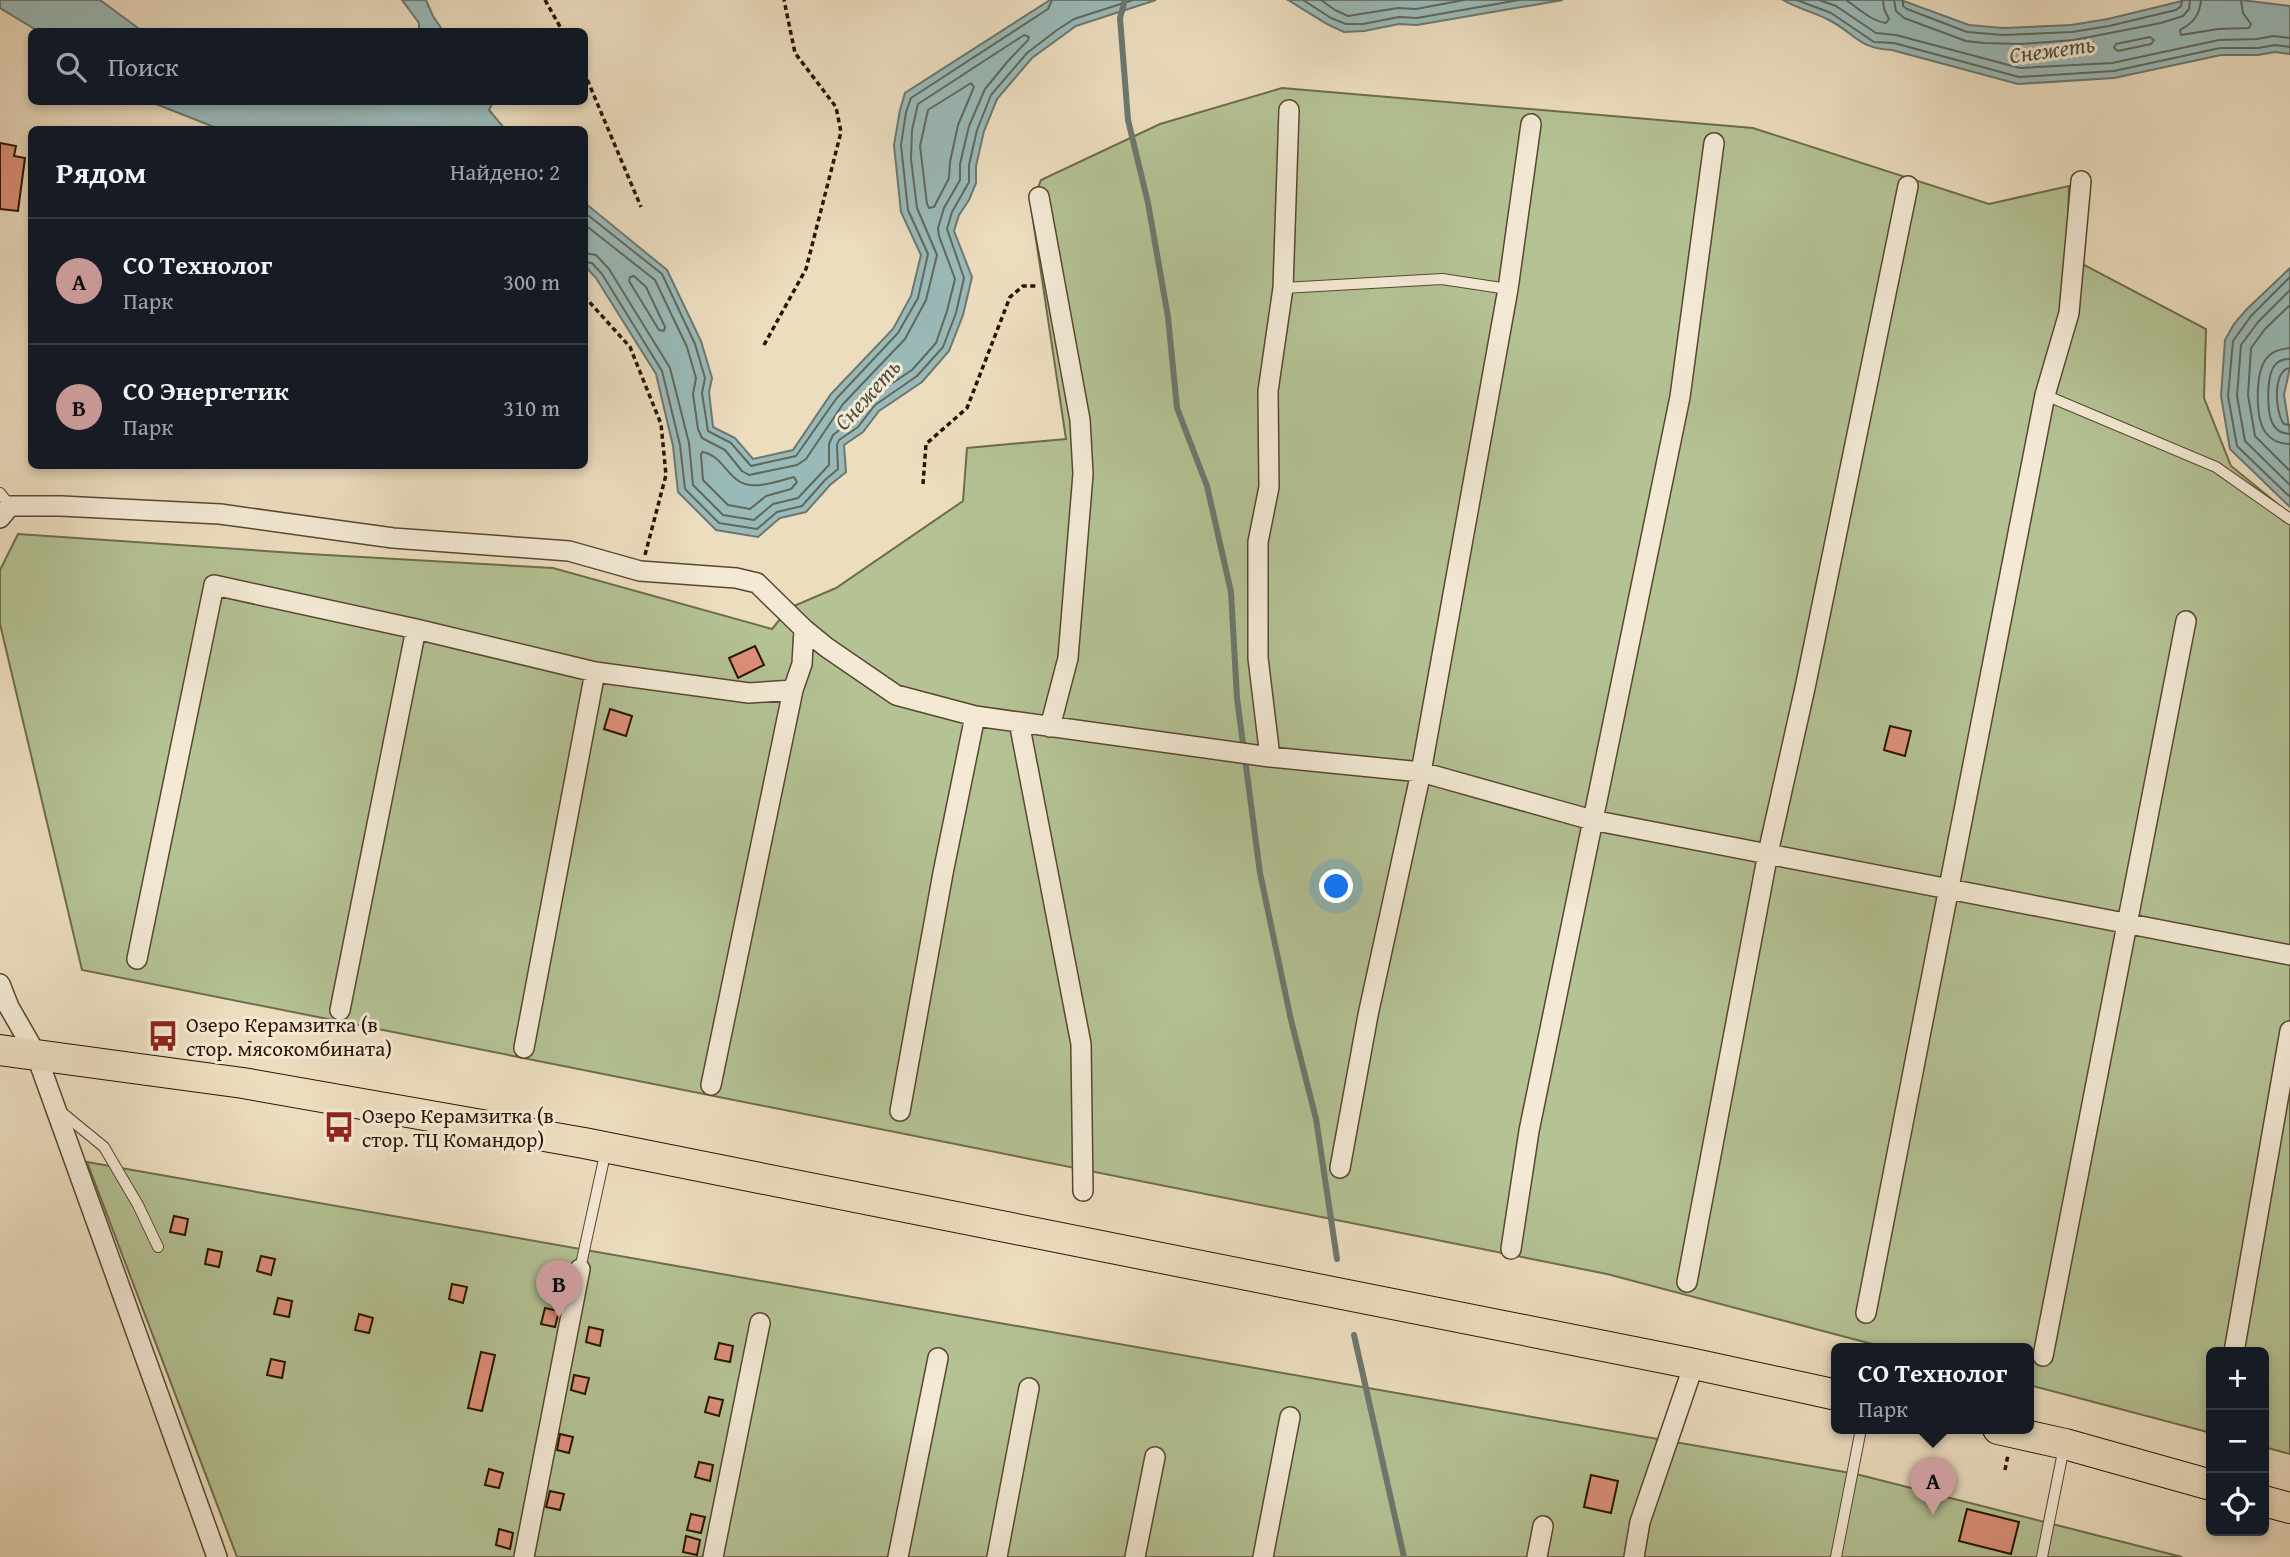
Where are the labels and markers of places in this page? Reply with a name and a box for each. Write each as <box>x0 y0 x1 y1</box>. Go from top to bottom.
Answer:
place label: Озеро Керамзитка (в стор. мясокомбината) <box>186 1009 392 1064</box>
bus stop icon: Озеро Керамзитка (в стор. мясокомбината) <box>146 1019 180 1053</box>
place label: Озеро Керамзитка (в стор. ТЦ Командор) <box>362 1100 554 1155</box>
bus stop icon: Озеро Керамзитка (в стор. ТЦ Командор) <box>322 1110 356 1144</box>
pin: B <box>536 1260 582 1318</box>
pin: A <box>1910 1457 1956 1515</box>

